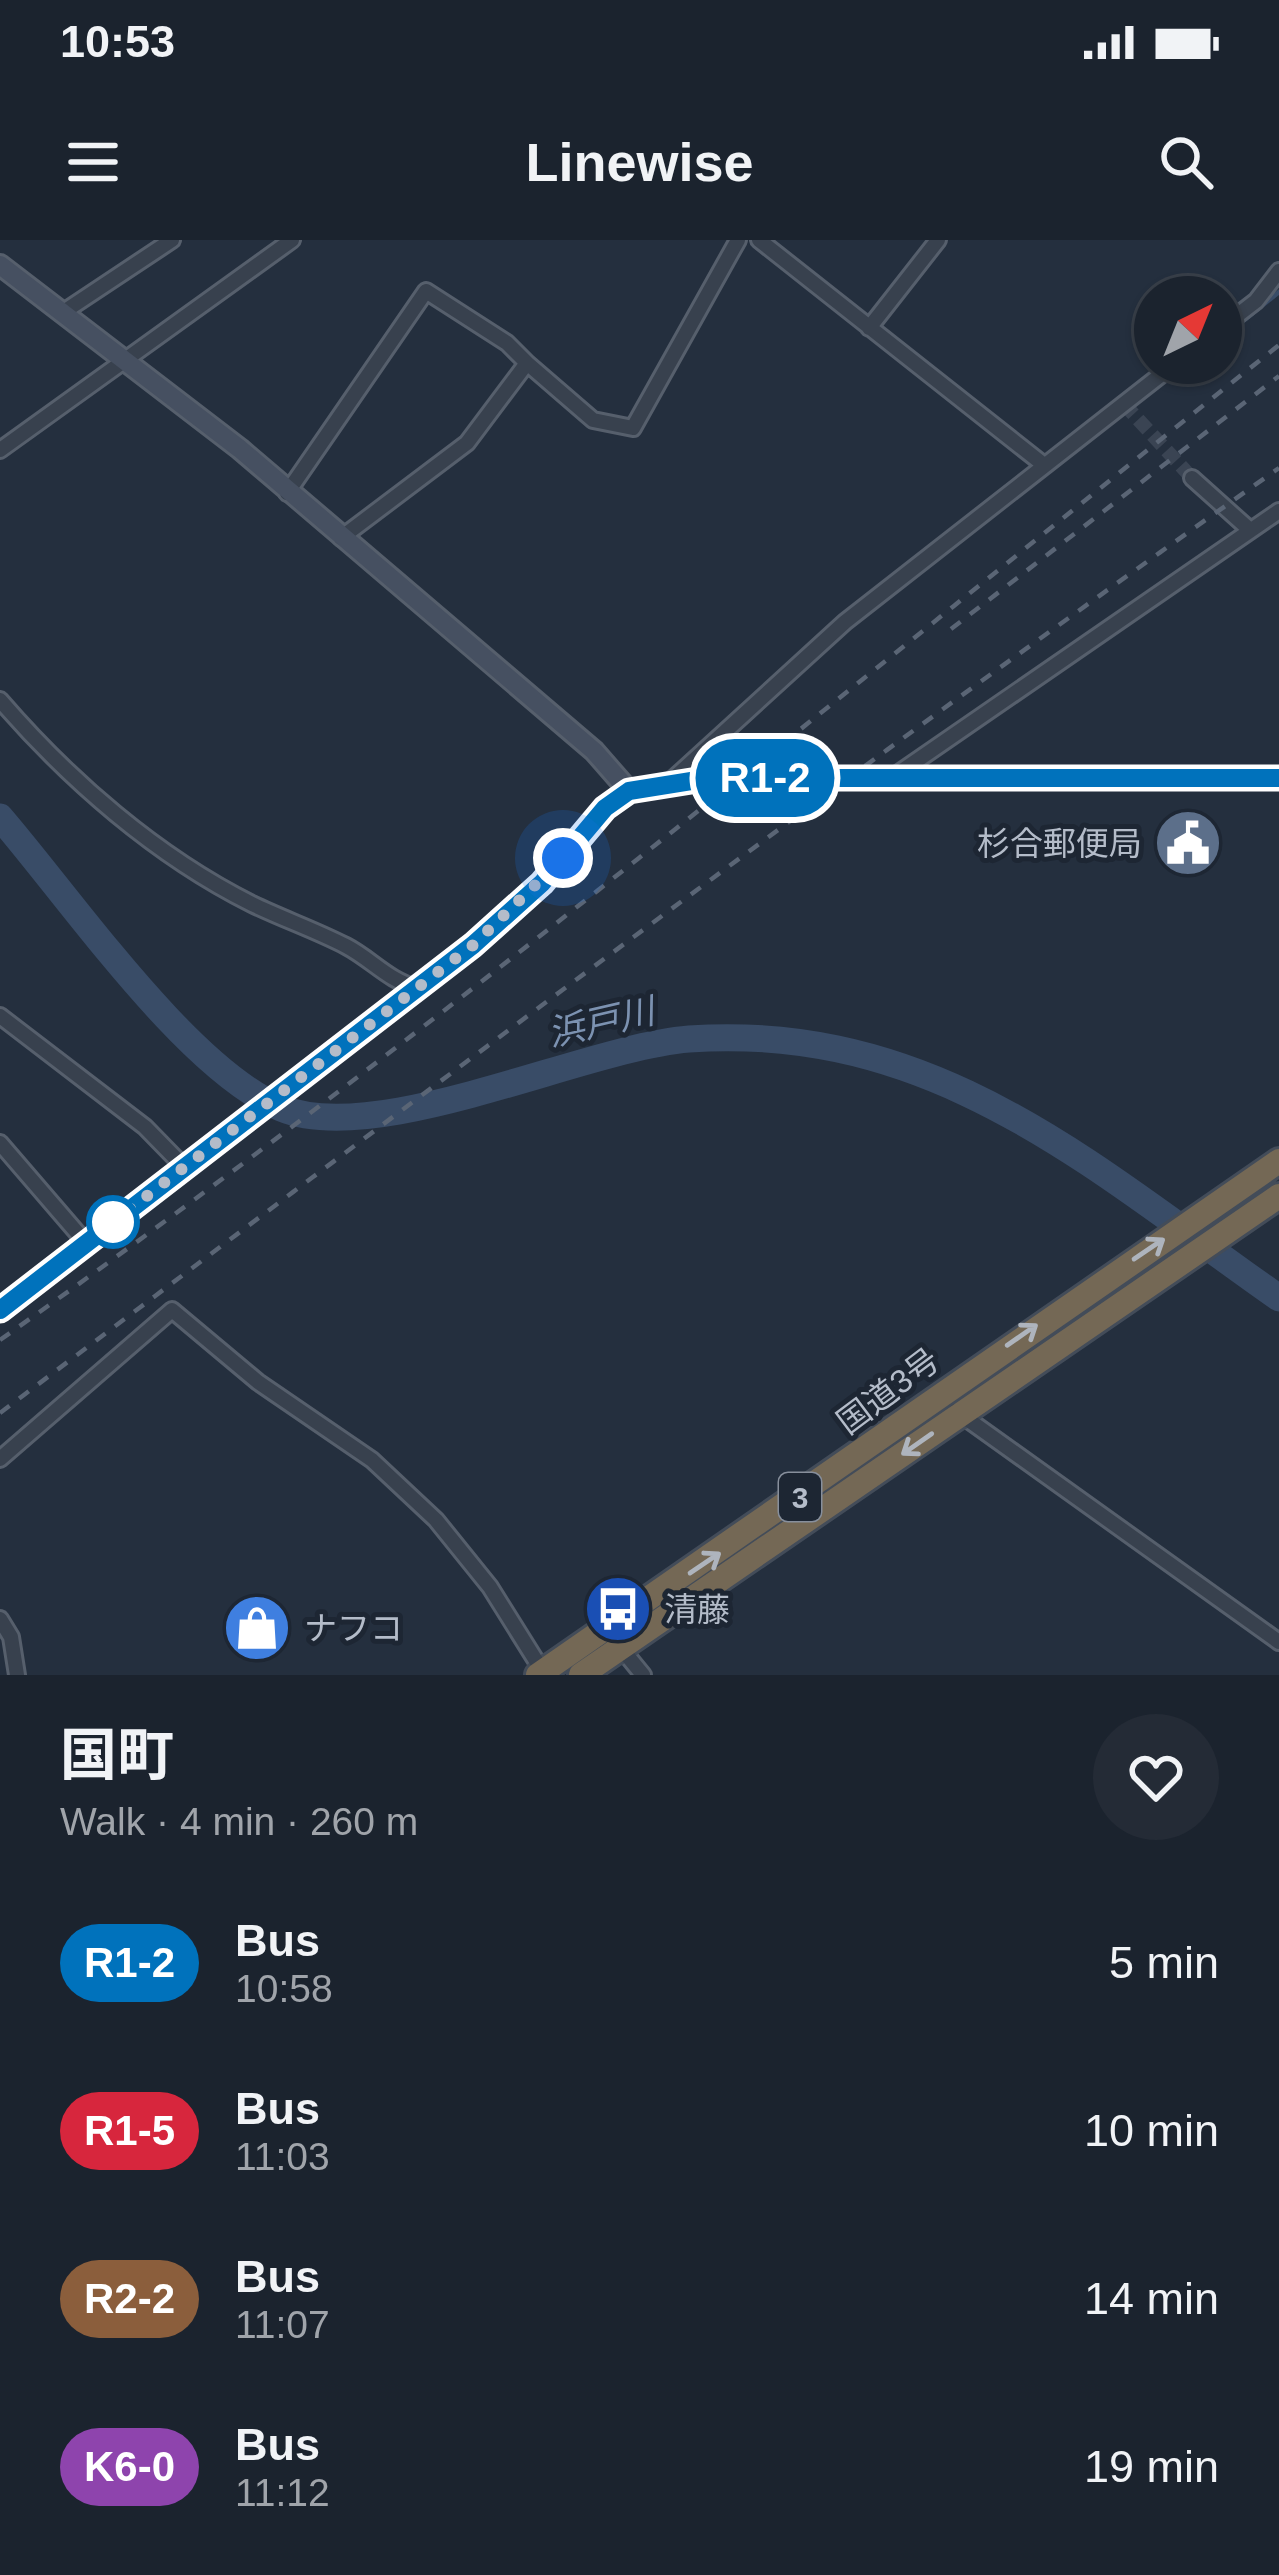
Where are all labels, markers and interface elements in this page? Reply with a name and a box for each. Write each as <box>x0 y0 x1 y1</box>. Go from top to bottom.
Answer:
text: 10:53 <box>60 16 175 67</box>
icon: menu <box>60 129 126 195</box>
icon: search <box>1153 129 1219 195</box>
text: Linewise <box>525 132 754 192</box>
north arrow <box>1134 276 1242 384</box>
map controls <box>1134 276 1242 384</box>
line badge: R1-2 <box>681 739 849 817</box>
text: R1-2 <box>719 754 811 801</box>
public building icon: 杉合郵便局 <box>1153 808 1223 878</box>
place label: 杉合郵便局 <box>977 825 1142 862</box>
your location <box>533 828 593 888</box>
water label: 浜戸川 <box>544 989 662 1054</box>
unlabelled marker <box>88 1197 138 1247</box>
one-way arrow <box>1132 1237 1166 1262</box>
one-way arrow <box>1004 1323 1038 1348</box>
street label: 国道3号 <box>830 1341 946 1441</box>
one-way arrow <box>901 1431 935 1456</box>
road number: 3 <box>779 1473 821 1521</box>
one-way arrow <box>688 1551 722 1576</box>
bus stop icon: 清藤 <box>583 1574 653 1644</box>
place label: 清藤 <box>664 1591 730 1628</box>
shop icon: ナフコ <box>222 1593 292 1663</box>
place label: ナフコ <box>304 1610 403 1647</box>
button: heart <box>1093 1714 1219 1840</box>
text: 国町 <box>60 1723 174 1787</box>
text: Walk · 4 min · 260 m <box>60 1800 418 1843</box>
text: Bus <box>235 1915 320 1966</box>
text: 5 min <box>1109 1937 1219 1988</box>
text: R1-2 <box>84 1939 175 1986</box>
text: 10:58 <box>235 1967 333 2010</box>
text: Bus <box>235 2083 320 2134</box>
text: 10 min <box>1084 2105 1219 2156</box>
text: R1-5 <box>84 2107 175 2154</box>
text: 11:03 <box>235 2135 330 2178</box>
text: Bus <box>235 2251 320 2302</box>
text: 14 min <box>1084 2273 1219 2324</box>
text: R2-2 <box>84 2275 175 2322</box>
text: 11:07 <box>235 2303 330 2346</box>
text: Bus <box>235 2419 320 2470</box>
text: 19 min <box>1084 2441 1219 2492</box>
text: K6-0 <box>84 2443 175 2490</box>
text: 11:12 <box>235 2471 330 2514</box>

